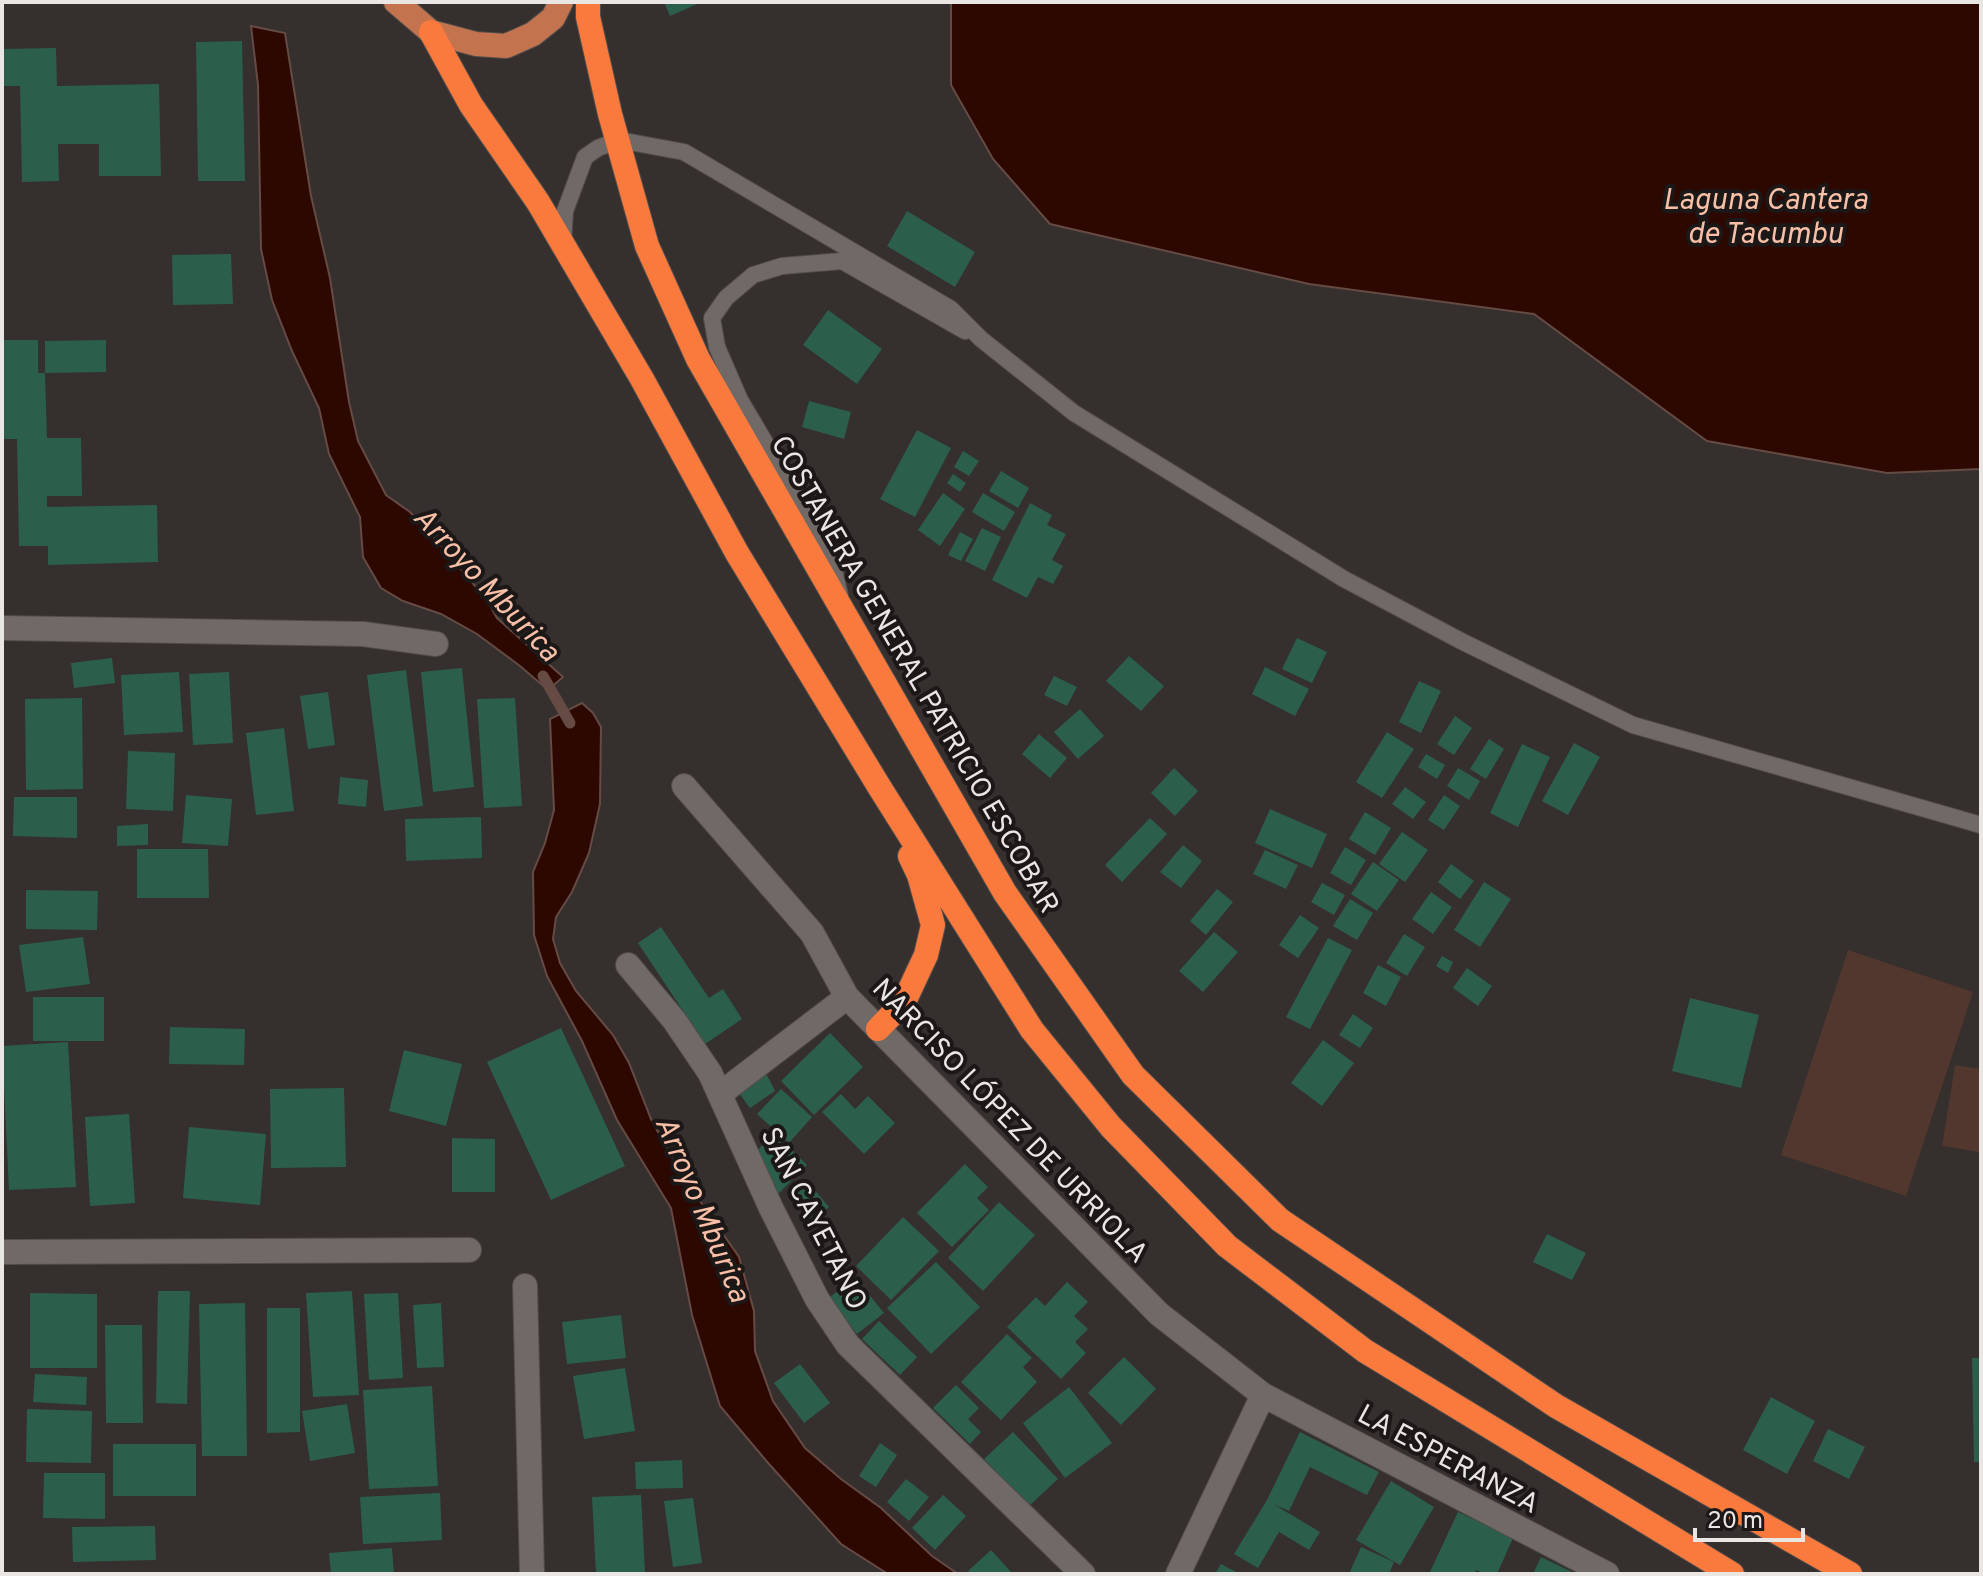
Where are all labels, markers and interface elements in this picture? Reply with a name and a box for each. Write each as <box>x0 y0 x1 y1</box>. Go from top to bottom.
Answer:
water label: Laguna Cantera de Tacumbu <box>1662 183 1868 254</box>
street label: COSTANERA GENERAL PATRICIO ESCOBAR <box>761 430 1066 921</box>
water label: Arroyo Mburica <box>404 501 567 671</box>
street label: NARCISO LÓPEZ DE URRIOLA <box>863 971 1156 1272</box>
water label: Arroyo Mburica <box>645 1111 757 1309</box>
street label: SAN CAYETANO <box>751 1122 874 1317</box>
street label: LA ESPERANZA <box>1351 1398 1545 1524</box>
scale bar <box>1695 1492 1803 1542</box>
text: 20 m <box>1707 1507 1763 1537</box>

